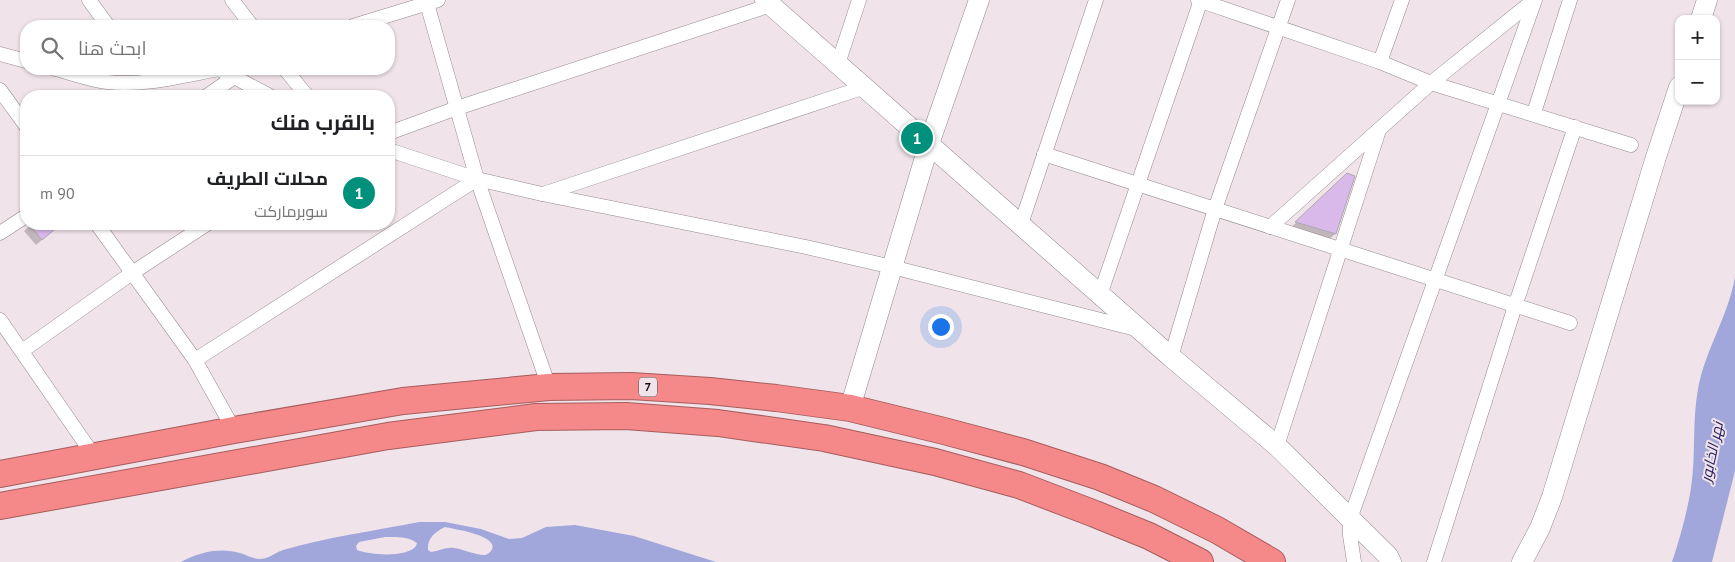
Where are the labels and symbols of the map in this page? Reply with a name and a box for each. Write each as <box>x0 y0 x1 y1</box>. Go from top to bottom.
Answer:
pin: 1 <box>901 119 933 157</box>
your location <box>928 314 954 340</box>
road number: 7 <box>639 378 657 397</box>
water label: نهر الخابور <box>1695 418 1728 486</box>

